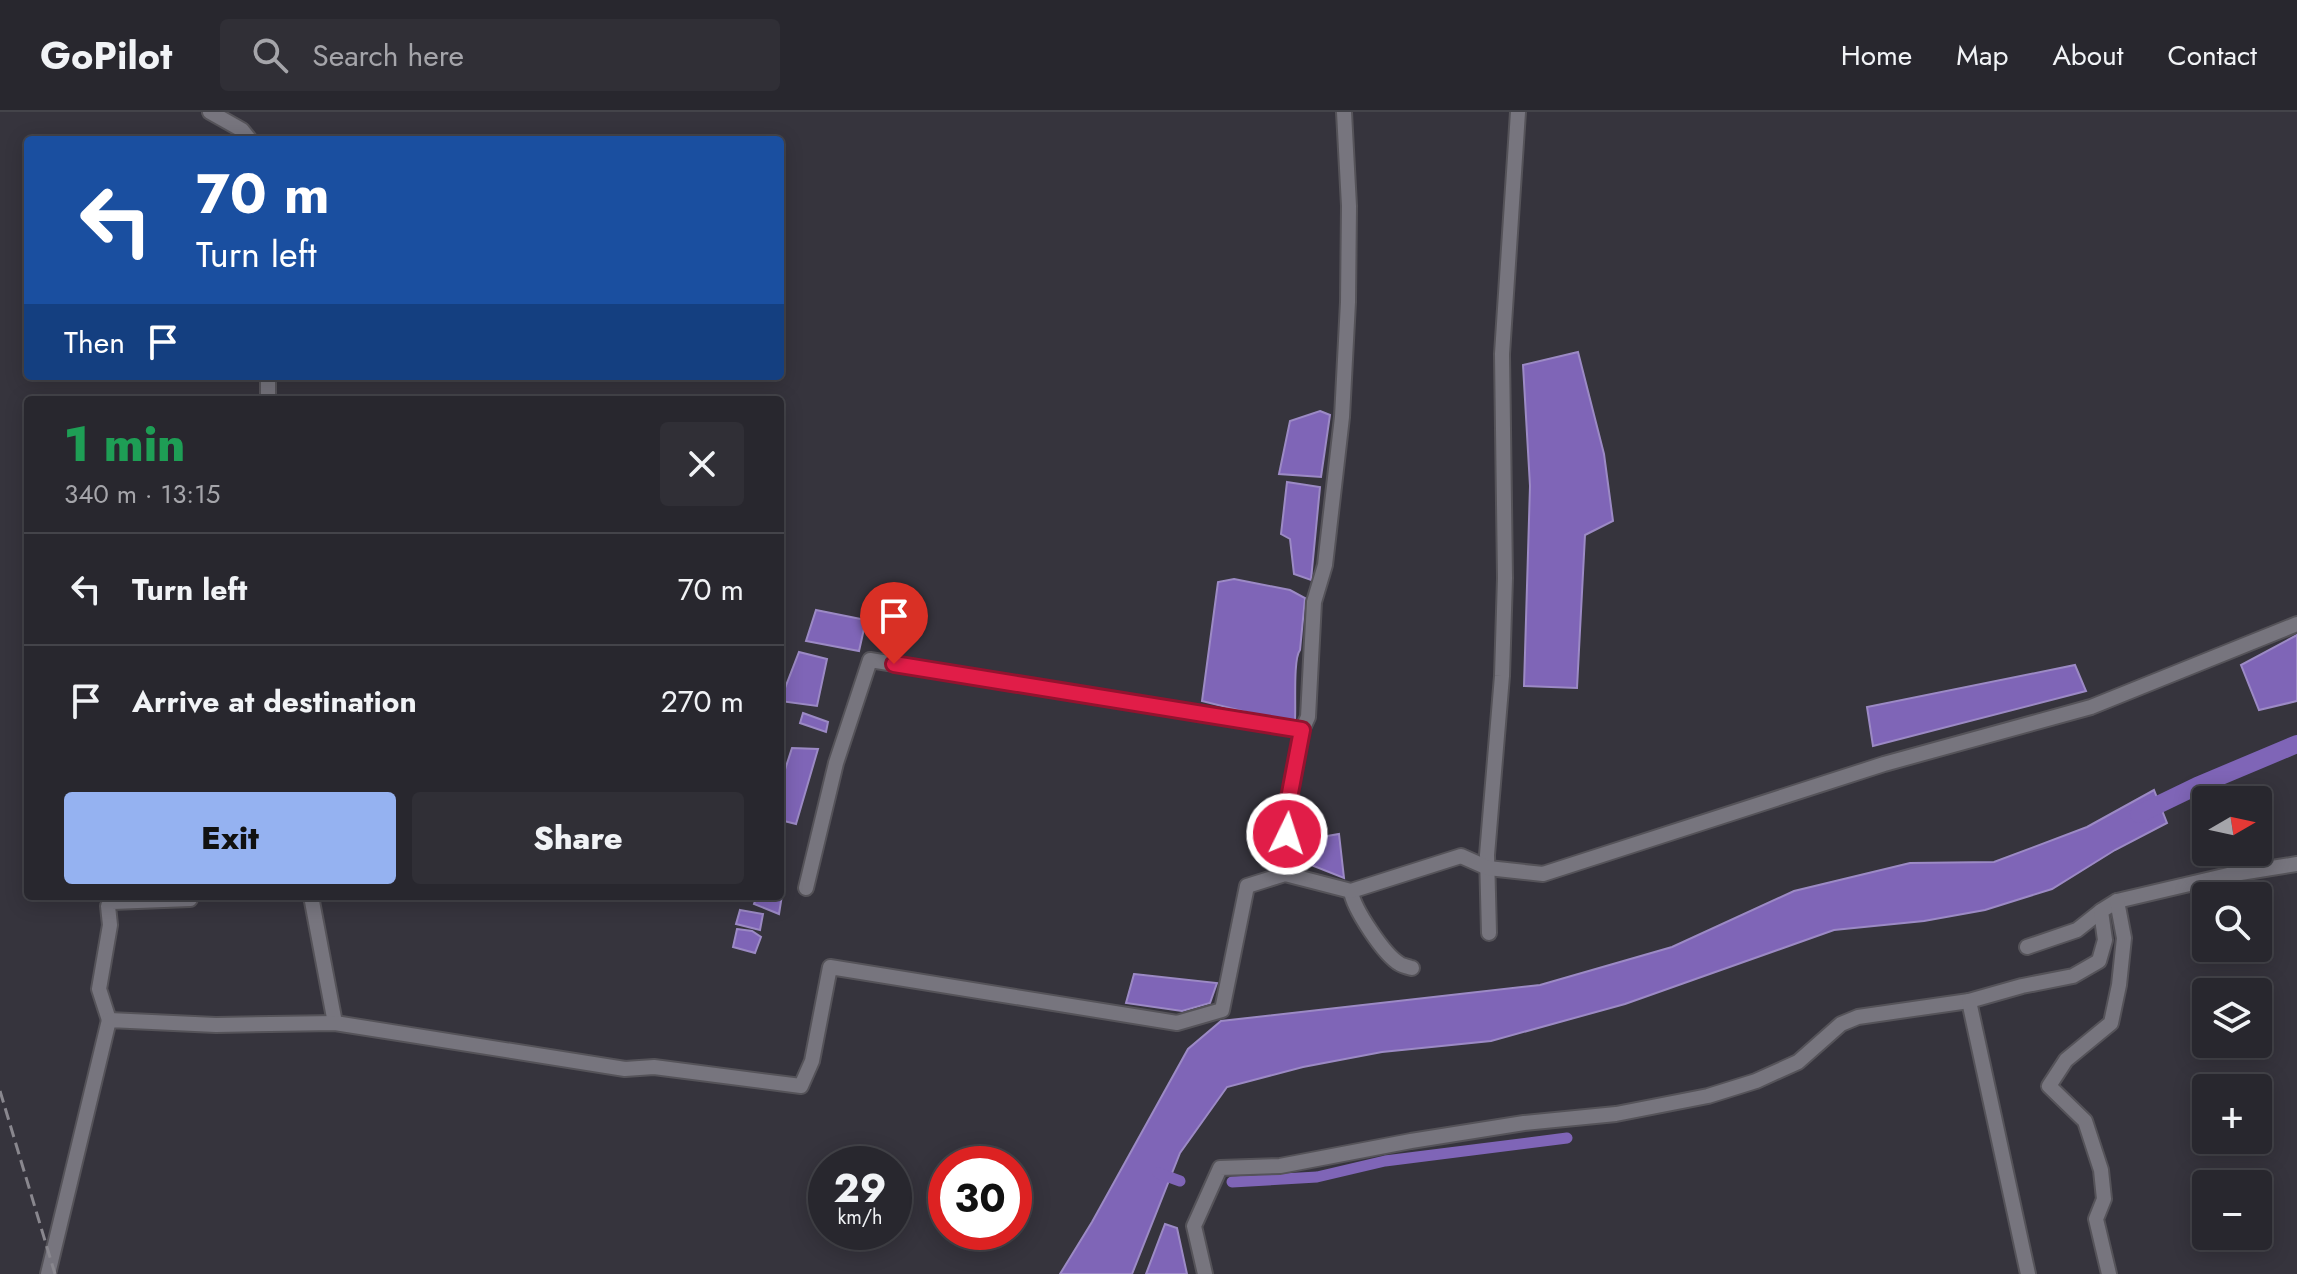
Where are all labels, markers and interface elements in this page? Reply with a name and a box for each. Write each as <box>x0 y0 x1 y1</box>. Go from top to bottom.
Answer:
search box <box>220 19 780 91</box>
text: GoPilot <box>40 28 172 83</box>
icon: search <box>248 33 292 77</box>
text: Search here <box>312 34 464 77</box>
text: Home <box>1841 35 1912 76</box>
text: Map <box>1956 35 2008 76</box>
text: About <box>2052 35 2124 76</box>
text: Contact <box>2168 35 2257 76</box>
text: 70 m <box>196 153 330 234</box>
icon: left <box>64 168 168 272</box>
text: Turn left <box>196 228 317 280</box>
icon: arrive <box>141 320 185 364</box>
text: Then <box>64 321 125 364</box>
text: 1 min <box>64 410 185 479</box>
button: close <box>660 422 744 506</box>
text: 340 m · 13:15 <box>64 475 221 513</box>
icon: left <box>64 567 108 611</box>
text: Turn left <box>132 568 247 611</box>
text: 70 m <box>678 568 744 611</box>
pin <box>860 582 928 664</box>
icon: arrive <box>872 594 916 638</box>
icon: arrive <box>64 679 108 723</box>
text: Arrive at destination <box>132 680 417 723</box>
text: 270 m <box>661 680 744 723</box>
north arrow <box>2192 786 2272 866</box>
map controls <box>2192 786 2272 1250</box>
button: Exit <box>64 792 396 884</box>
button: Share <box>412 792 744 884</box>
position arrow <box>1245 792 1329 876</box>
button: search <box>2192 882 2272 962</box>
button: layers <box>2192 978 2272 1058</box>
button: + <box>2192 1074 2272 1154</box>
speed limit sign: 30 <box>928 1146 1032 1250</box>
text: 29 <box>834 1159 887 1217</box>
button: − <box>2192 1170 2272 1250</box>
text: km/h <box>837 1203 883 1232</box>

